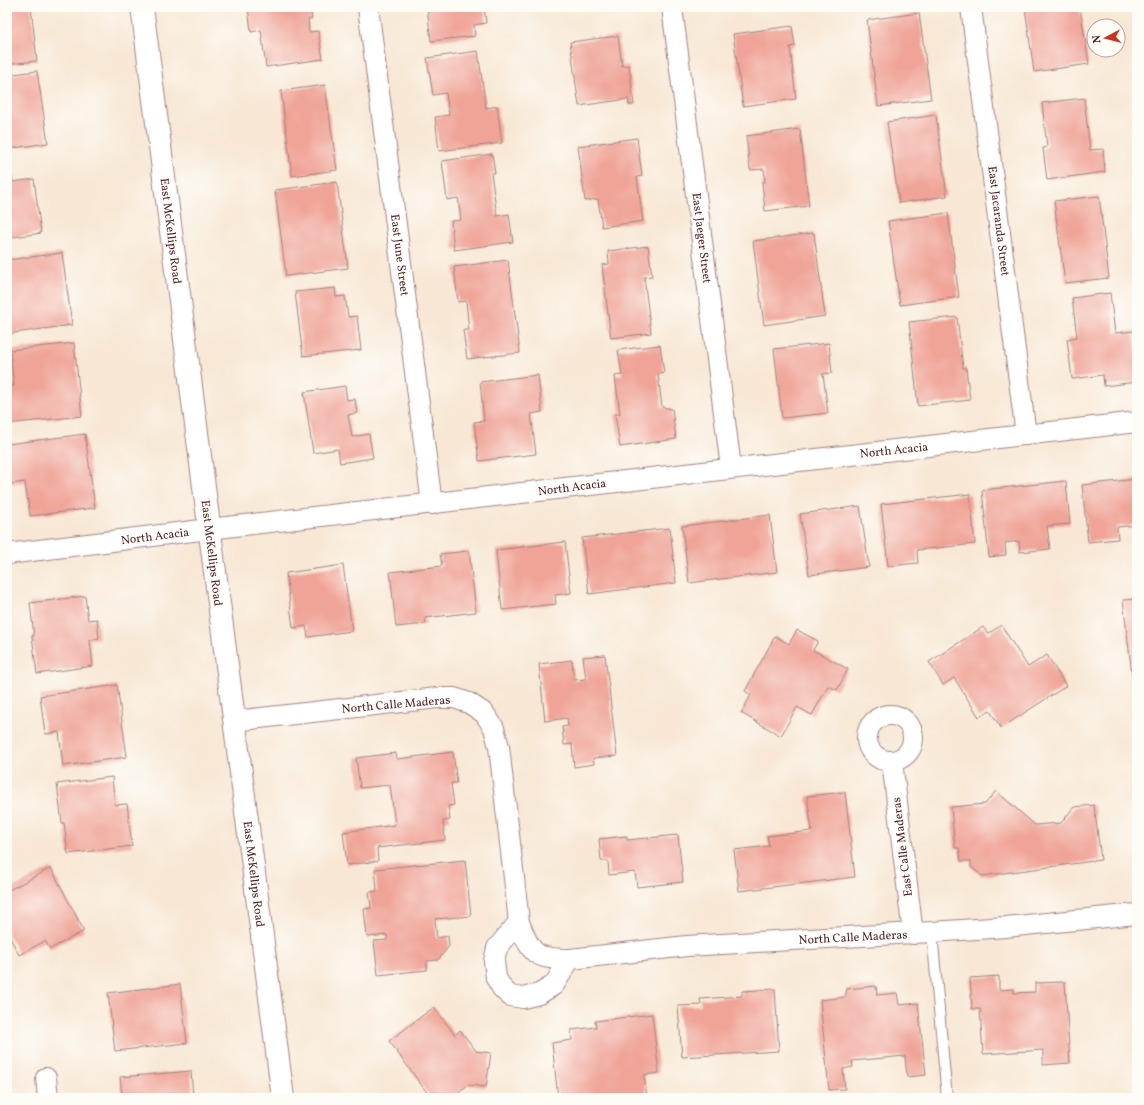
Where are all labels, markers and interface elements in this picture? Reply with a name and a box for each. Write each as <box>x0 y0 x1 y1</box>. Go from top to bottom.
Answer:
north arrow <box>1086 18 1126 58</box>
text: N <box>1090 34 1105 44</box>
street label: East Jacaranda Street <box>983 165 1013 277</box>
street label: East McKellips Road <box>156 177 184 285</box>
street label: East Jaeger Street <box>688 192 715 284</box>
street label: East June Street <box>386 213 412 297</box>
street label: North Acacia <box>859 439 929 463</box>
street label: North Acacia <box>537 476 607 500</box>
street label: East McKellips Road <box>197 499 225 607</box>
street label: North Acacia <box>120 525 190 549</box>
street label: North Calle Maderas <box>341 692 451 718</box>
street label: East Calle Maderas <box>889 796 917 897</box>
street label: East McKellips Road <box>239 820 267 928</box>
street label: North Calle Maderas <box>798 927 908 949</box>

